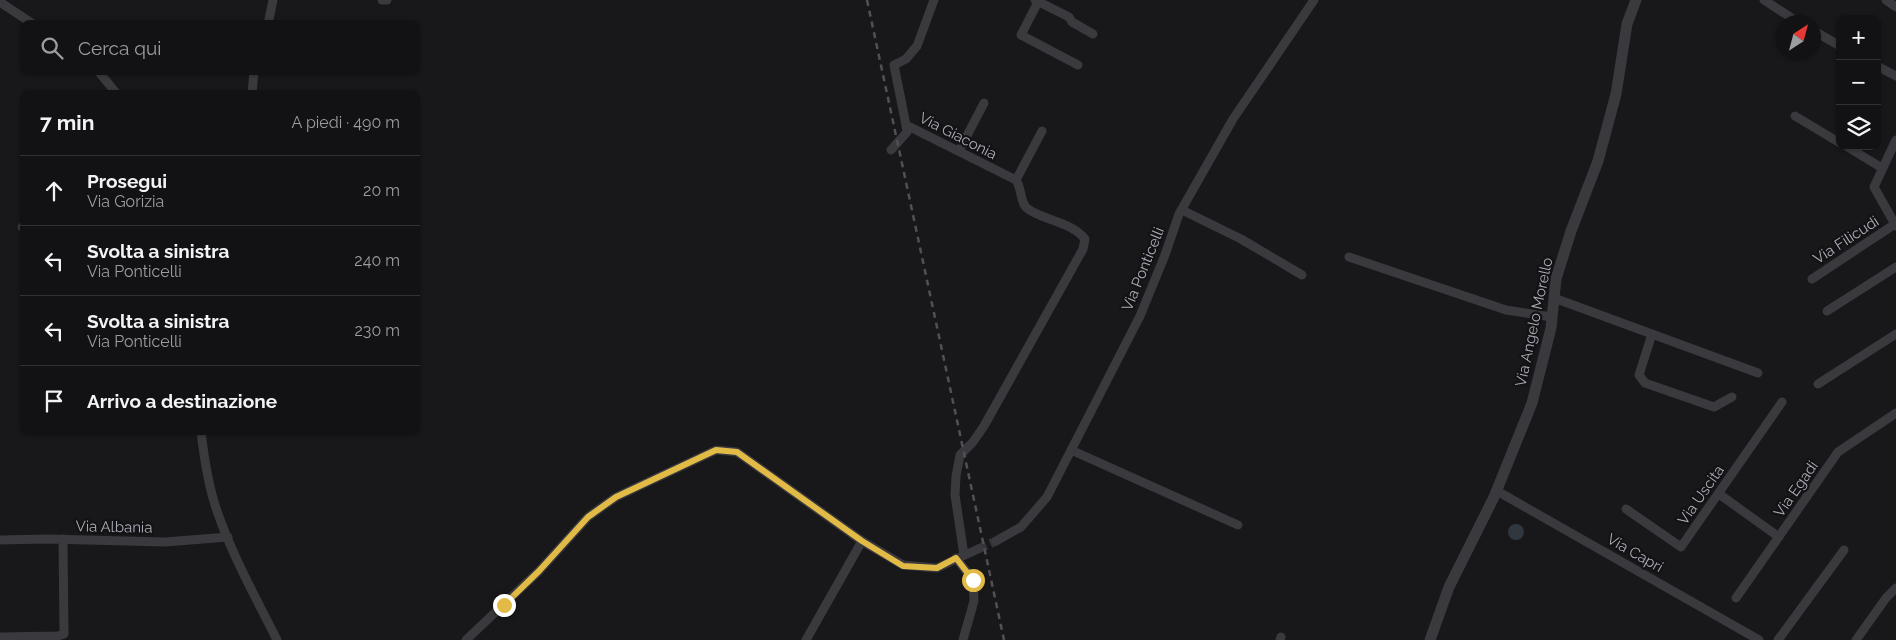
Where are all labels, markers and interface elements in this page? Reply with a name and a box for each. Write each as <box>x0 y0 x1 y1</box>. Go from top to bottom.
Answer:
north arrow <box>1776 15 1821 60</box>
map controls <box>1836 15 1881 150</box>
button: + <box>1836 15 1881 60</box>
search box <box>20 20 420 75</box>
icon: search <box>38 34 66 62</box>
text: Cerca qui <box>78 37 161 59</box>
button: − <box>1836 60 1881 105</box>
button: layers <box>1836 105 1881 150</box>
street label: Via Giaconia <box>916 109 1000 163</box>
text: 7 min <box>40 110 94 135</box>
text: A piedi · 490 m <box>292 113 400 132</box>
text: Prosegui <box>87 170 167 192</box>
icon: ahead <box>40 177 68 205</box>
text: 20 m <box>363 181 400 200</box>
text: Via Gorizia <box>87 192 164 211</box>
street label: Via Filicudi <box>1810 212 1882 268</box>
street label: Via Ponticelli <box>1118 224 1168 314</box>
text: Svolta a sinistra <box>87 240 229 262</box>
icon: left <box>40 247 68 275</box>
text: 240 m <box>354 251 400 270</box>
street label: Via Angelo Morello <box>1512 256 1557 388</box>
text: Via Ponticelli <box>87 262 182 281</box>
text: Svolta a sinistra <box>87 310 229 332</box>
icon: left <box>40 317 68 345</box>
text: 230 m <box>355 321 400 340</box>
text: Via Ponticelli <box>87 332 182 351</box>
icon: arrive <box>40 387 68 415</box>
text: Arrivo a destinazione <box>87 390 277 412</box>
street label: Via Egadi <box>1770 457 1822 521</box>
street label: Via Uscita <box>1674 462 1728 528</box>
street label: Via Albania <box>75 517 153 537</box>
street label: Via Capri <box>1604 530 1666 576</box>
route start <box>962 569 985 592</box>
route end <box>493 594 516 617</box>

